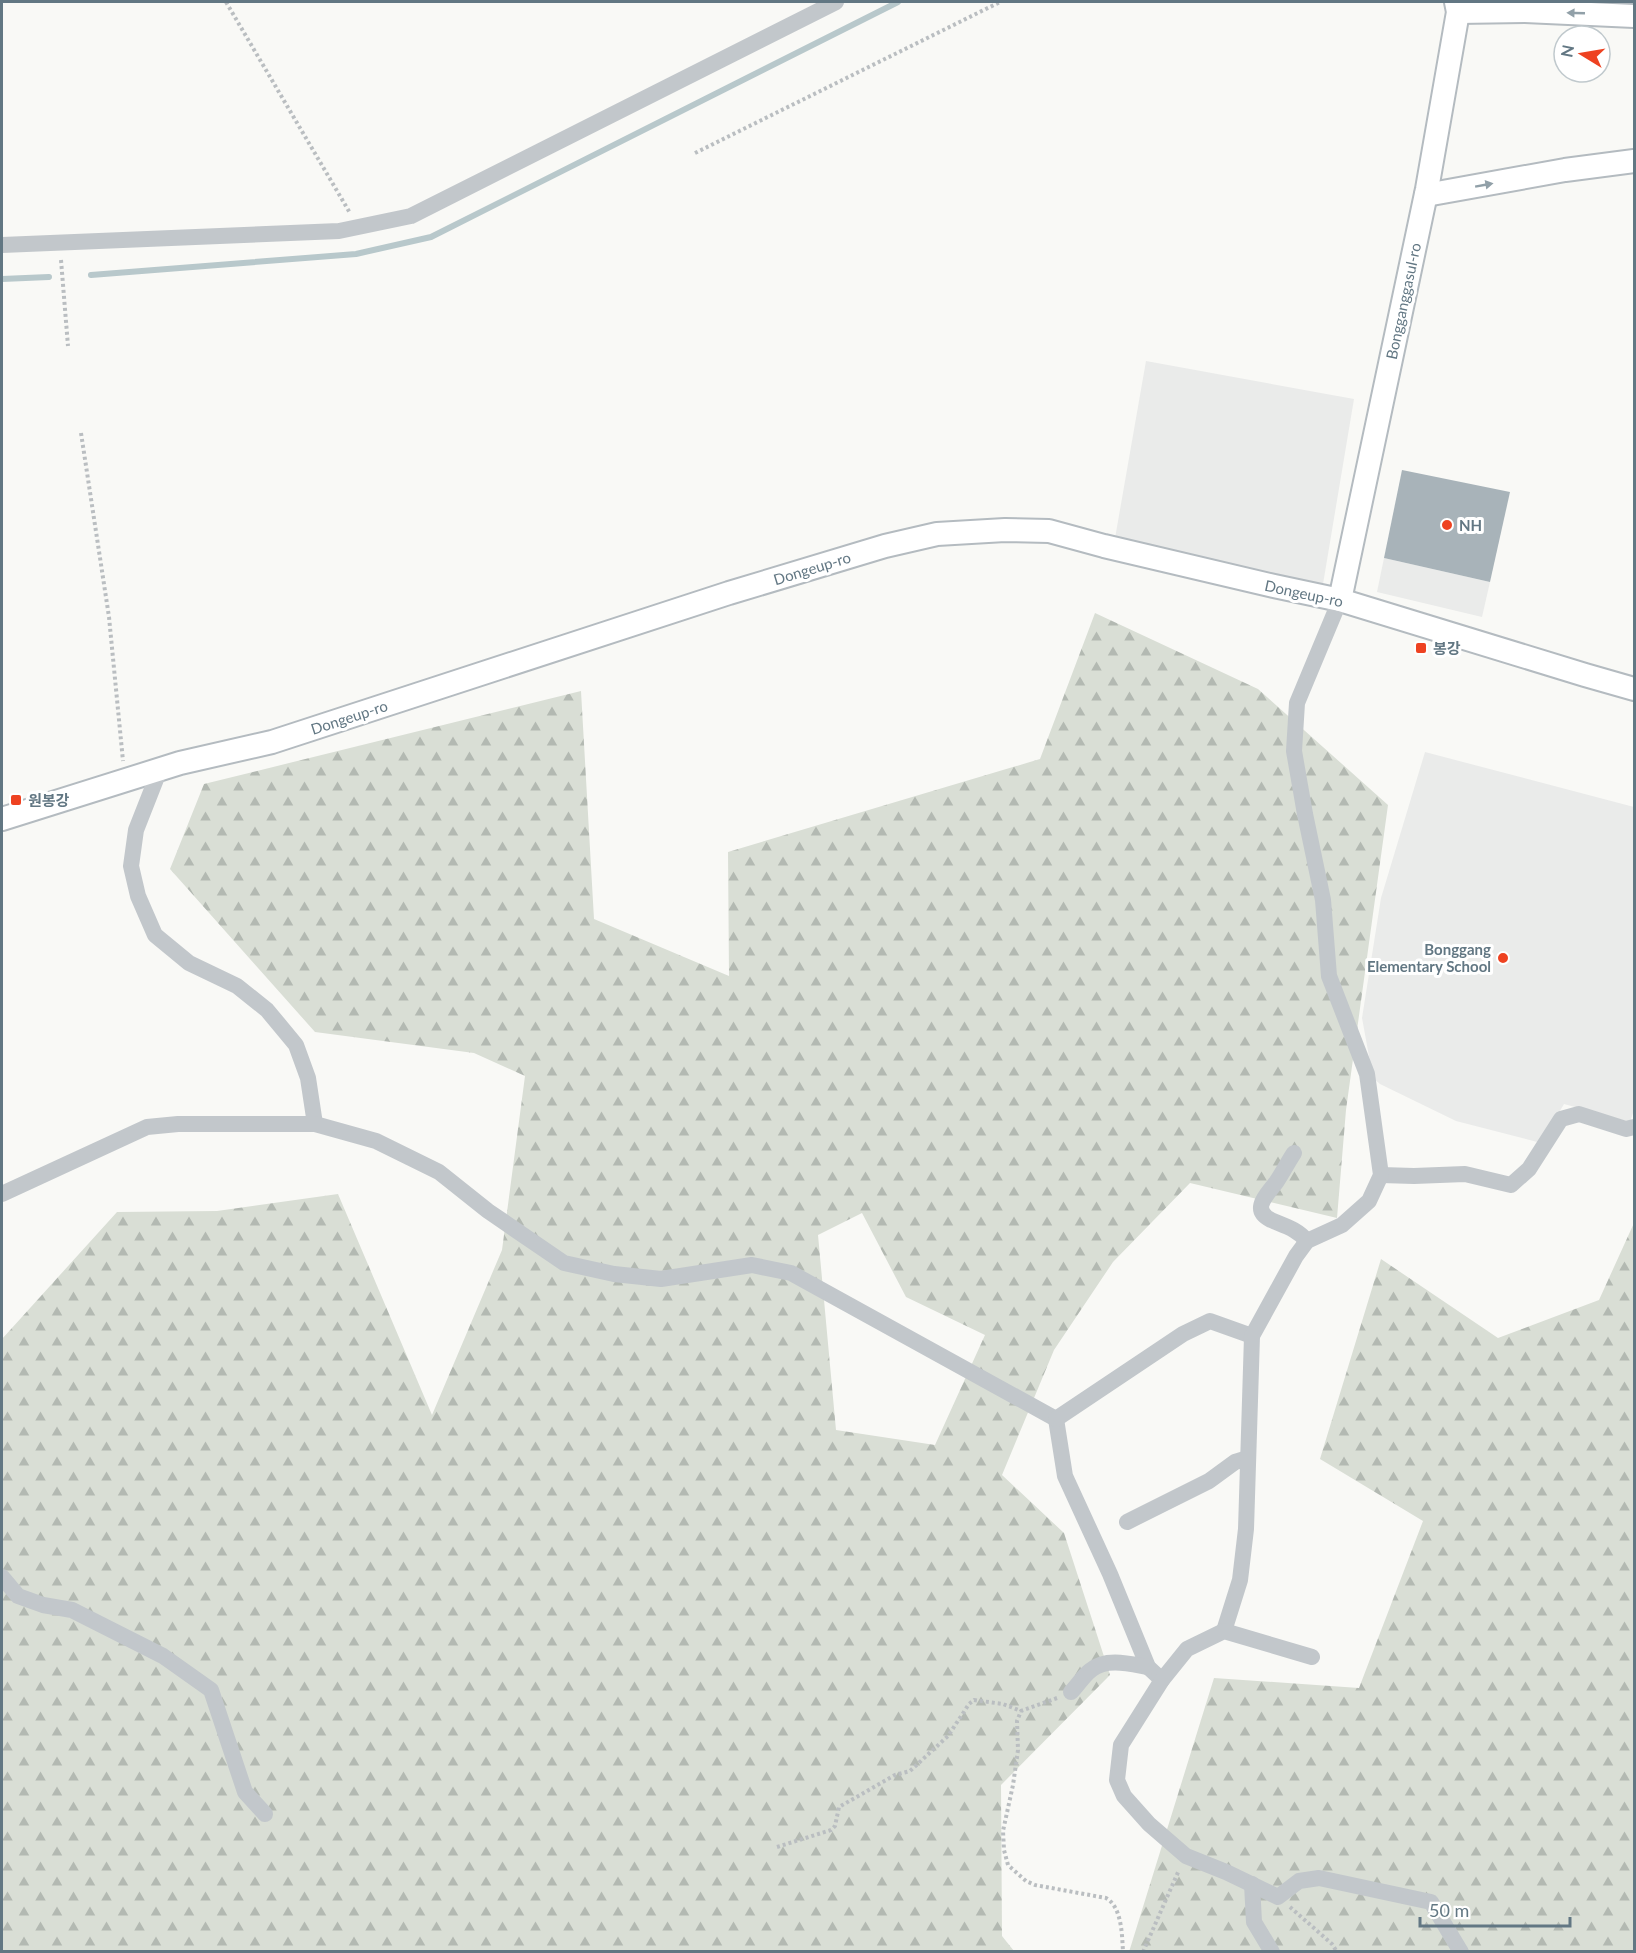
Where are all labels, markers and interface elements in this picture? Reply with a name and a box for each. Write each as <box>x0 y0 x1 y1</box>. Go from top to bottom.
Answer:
one-way arrow <box>1567 8 1586 17</box>
north arrow <box>1552 24 1612 84</box>
text: N <box>1556 43 1577 59</box>
one-way arrow <box>1474 181 1493 190</box>
street label: Bongganggasul-ro <box>1382 241 1424 361</box>
place label: NH <box>1459 516 1482 534</box>
marker: NH <box>1440 518 1454 532</box>
street label: Dongeup-ro <box>771 548 853 588</box>
street label: Dongeup-ro <box>1263 576 1345 610</box>
place label: 봉강 <box>1433 639 1461 657</box>
marker: 봉강 <box>1414 641 1428 655</box>
street label: Dongeup-ro <box>308 696 390 738</box>
place label: 원봉강 <box>28 791 70 809</box>
marker: 원봉강 <box>9 793 23 807</box>
place label: Bonggang Elementary School <box>1367 940 1491 975</box>
marker: Bonggang Elementary School <box>1496 951 1510 965</box>
scale bar <box>1420 1890 1570 1928</box>
text: 50 m <box>1429 1899 1469 1921</box>

